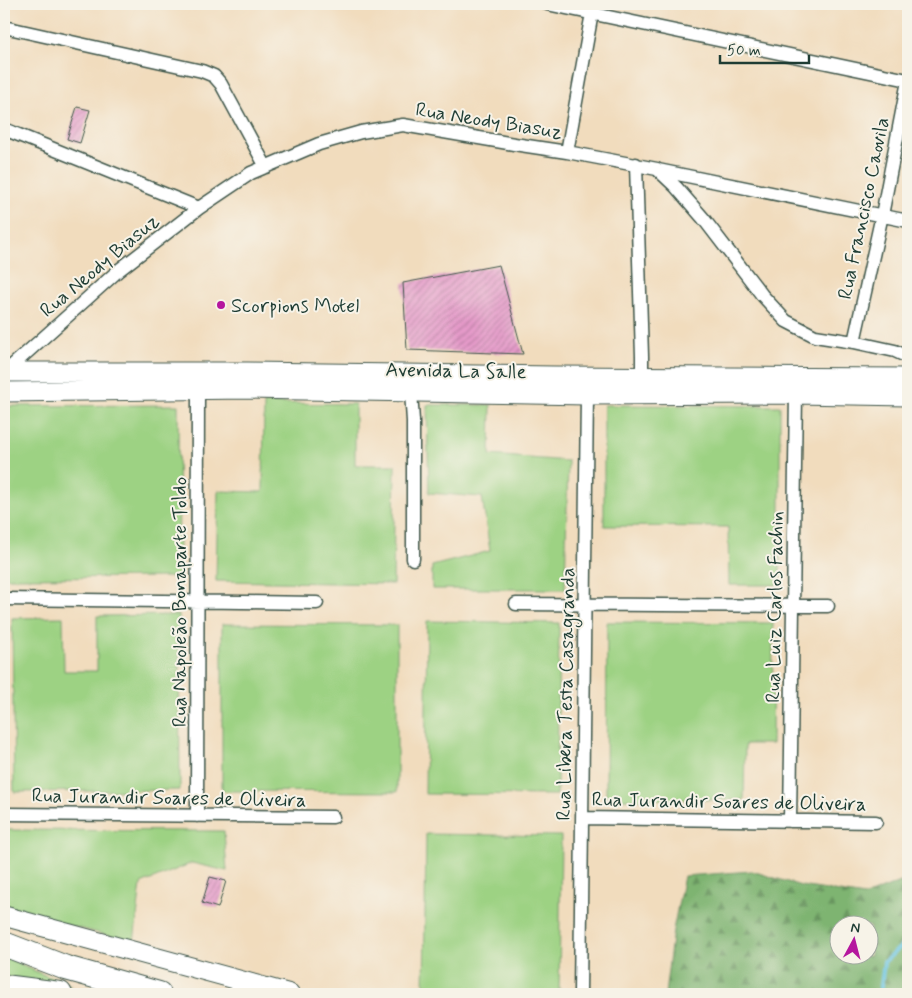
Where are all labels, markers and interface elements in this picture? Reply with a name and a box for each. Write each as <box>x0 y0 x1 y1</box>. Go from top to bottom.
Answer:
scale bar <box>720 32 808 64</box>
text: 50 m <box>727 41 761 61</box>
street label: Rua Neody Biasuz <box>413 97 564 146</box>
street label: Rua Francisco Caovila <box>832 115 897 302</box>
street label: Rua Neody Biasuz <box>34 208 165 324</box>
place label: Scorpions Motel <box>231 293 359 320</box>
marker: Scorpions Motel <box>215 299 227 311</box>
street label: Avenida La Salle <box>385 357 527 386</box>
street label: Rua Napoleão Bonaparte Toldo <box>167 477 194 727</box>
street label: Rua Luiz Carlos Fachin <box>760 511 791 703</box>
street label: Rua Libera Testa Casagranda <box>551 567 583 821</box>
street label: Rua Jurandir Soares de Oliveira <box>31 783 307 814</box>
street label: Rua Jurandir Soares de Oliveira <box>591 787 867 818</box>
north arrow <box>830 916 880 966</box>
text: N <box>850 919 861 938</box>

